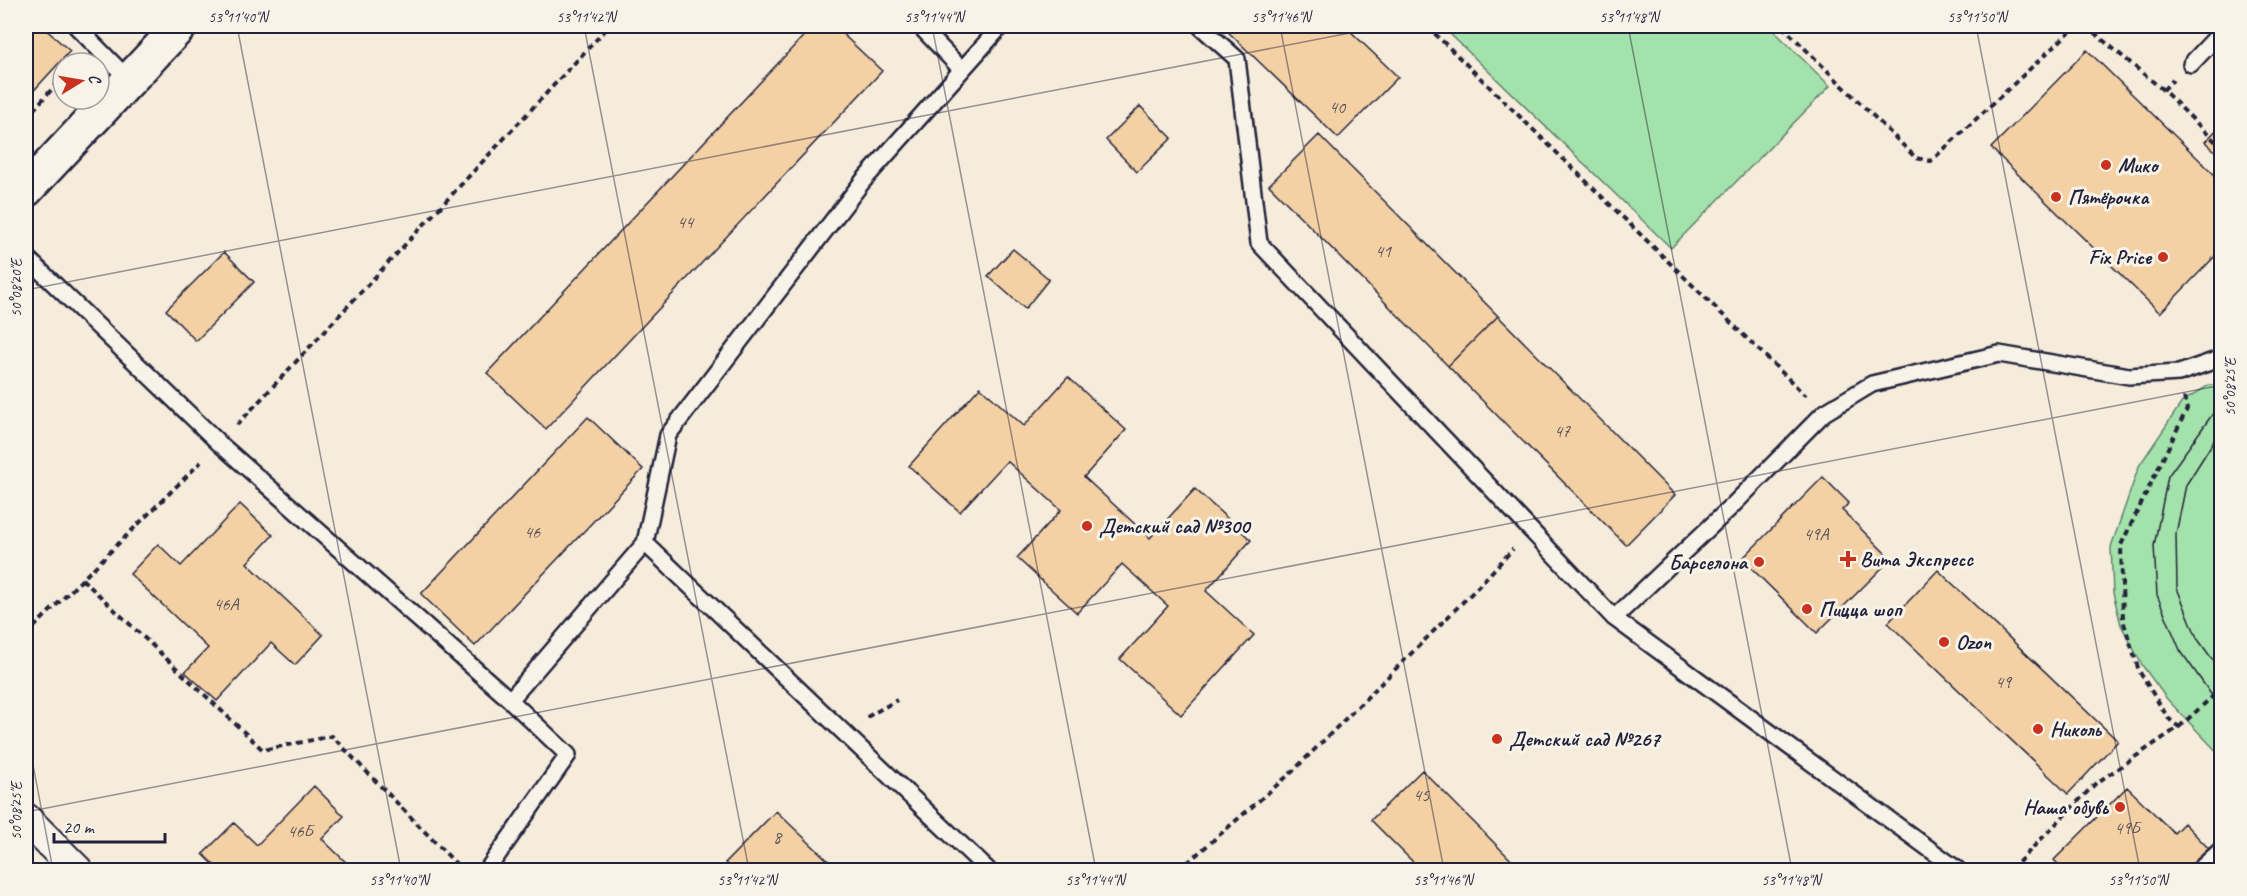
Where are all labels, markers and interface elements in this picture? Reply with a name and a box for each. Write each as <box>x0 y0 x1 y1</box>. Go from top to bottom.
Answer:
text: 53°11'40"N <box>208 8 271 27</box>
text: 53°11'42"N <box>556 8 619 27</box>
text: 53°11'44"N <box>904 8 967 27</box>
text: 53°11'46"N <box>1251 8 1314 27</box>
text: 53°11'48"N <box>1599 8 1662 27</box>
text: 53°11'50"N <box>1947 8 2010 27</box>
north arrow <box>51 51 111 111</box>
text: С <box>84 73 106 86</box>
house number: 40 <box>1329 96 1347 118</box>
place label: Мико <box>2118 152 2160 178</box>
marker: Мико <box>2099 158 2113 172</box>
place label: Пятёрочка <box>2068 184 2150 210</box>
marker: Пятёрочка <box>2049 190 2063 204</box>
house number: 44 <box>677 211 695 233</box>
house number: 41 <box>1375 240 1392 262</box>
place label: Fix Price <box>2088 244 2153 270</box>
marker: Fix Price <box>2156 250 2170 264</box>
text: 50°08'20"E <box>7 257 26 317</box>
text: 50°08'25"E <box>2221 356 2240 416</box>
house number: 47 <box>1554 420 1571 442</box>
place label: Детский сад №300 <box>1099 513 1252 539</box>
marker: Детский сад №300 <box>1080 519 1094 533</box>
house number: 46 <box>524 521 541 543</box>
house number: 49А <box>1803 523 1830 545</box>
place label: Вита Экспресс <box>1860 546 1974 572</box>
place label: Барселона <box>1669 549 1749 575</box>
marker: Вита Экспресс <box>1841 552 1855 566</box>
marker: Барселона <box>1752 555 1766 569</box>
house number: 46А <box>213 593 240 615</box>
place label: Пицца шоп <box>1819 596 1903 622</box>
marker: Пицца шоп <box>1800 602 1814 616</box>
place label: Ozon <box>1956 629 1991 655</box>
marker: Ozon <box>1937 635 1951 649</box>
house number: 49 <box>1995 671 2013 693</box>
place label: Николь <box>2050 716 2103 742</box>
marker: Николь <box>2031 722 2045 736</box>
place label: Детский сад №267 <box>1509 726 1662 752</box>
marker: Детский сад №267 <box>1490 732 1504 746</box>
text: 50°08'25"E <box>7 780 26 840</box>
house number: 45 <box>1413 784 1430 806</box>
place label: Наша обувь <box>2023 794 2110 820</box>
marker: Наша обувь <box>2113 800 2127 814</box>
scale bar <box>54 806 165 844</box>
text: 20 m <box>63 816 96 838</box>
house number: 49Б <box>2114 817 2143 839</box>
house number: 46Б <box>287 820 316 842</box>
house number: 8 <box>773 826 783 848</box>
text: 53°11'40"N <box>369 871 432 890</box>
text: 53°11'42"N <box>717 871 780 890</box>
text: 53°11'44"N <box>1065 871 1128 890</box>
text: 53°11'46"N <box>1413 871 1476 890</box>
text: 53°11'48"N <box>1761 871 1824 890</box>
text: 53°11'50"N <box>2108 871 2171 890</box>

